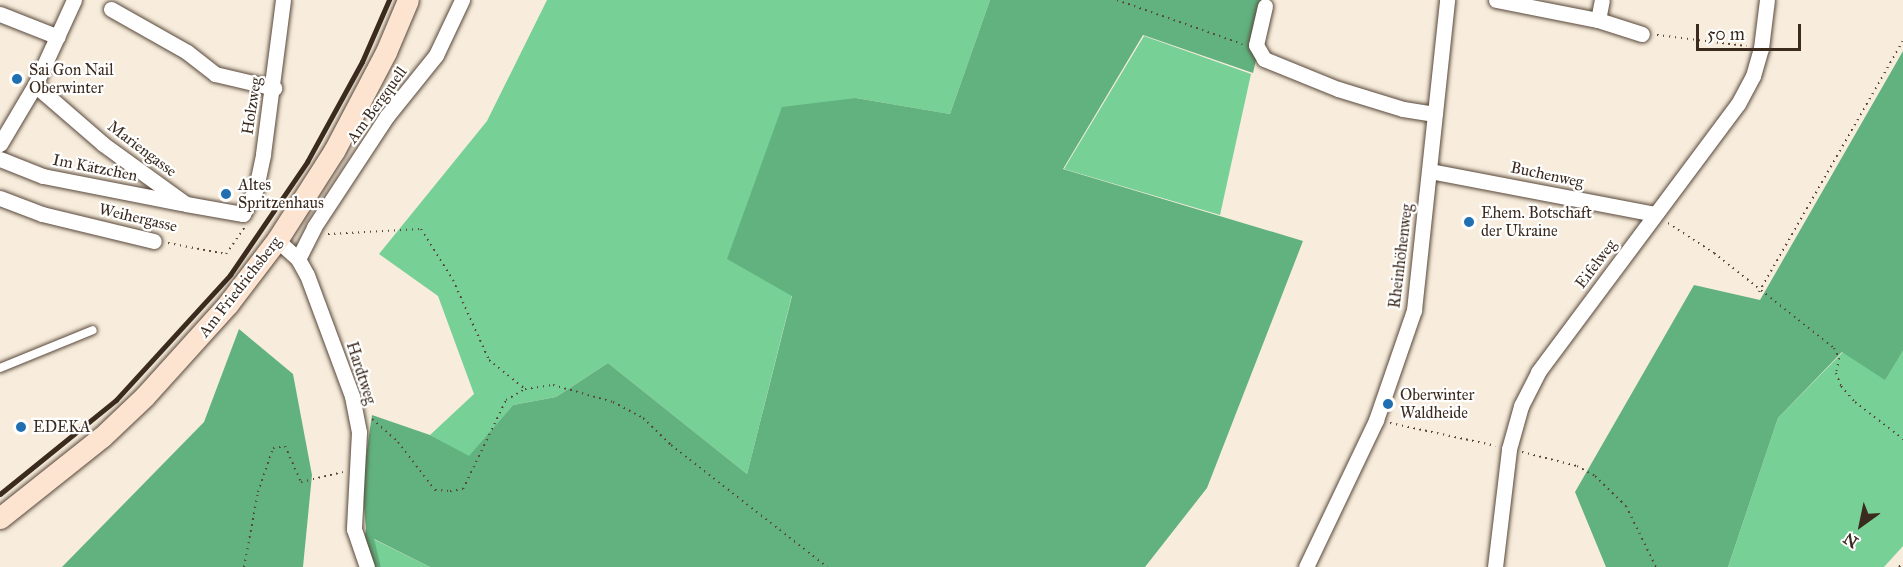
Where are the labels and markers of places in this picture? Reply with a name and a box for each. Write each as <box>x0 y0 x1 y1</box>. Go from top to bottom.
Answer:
place label: Sai Gon Nail Oberwinter <box>29 60 113 98</box>
marker: Sai Gon Nail Oberwinter <box>10 72 24 86</box>
place label: Altes Spritzenhaus <box>238 175 324 213</box>
marker: Altes Spritzenhaus <box>219 187 233 201</box>
place label: Ehem. Botschaft der Ukraine <box>1481 203 1592 241</box>
marker: Ehem. Botschaft der Ukraine <box>1462 215 1476 229</box>
place label: Oberwinter Waldheide <box>1400 385 1475 423</box>
marker: Oberwinter Waldheide <box>1381 397 1395 411</box>
place label: EDEKA <box>33 417 90 437</box>
marker: EDEKA <box>14 420 28 434</box>

